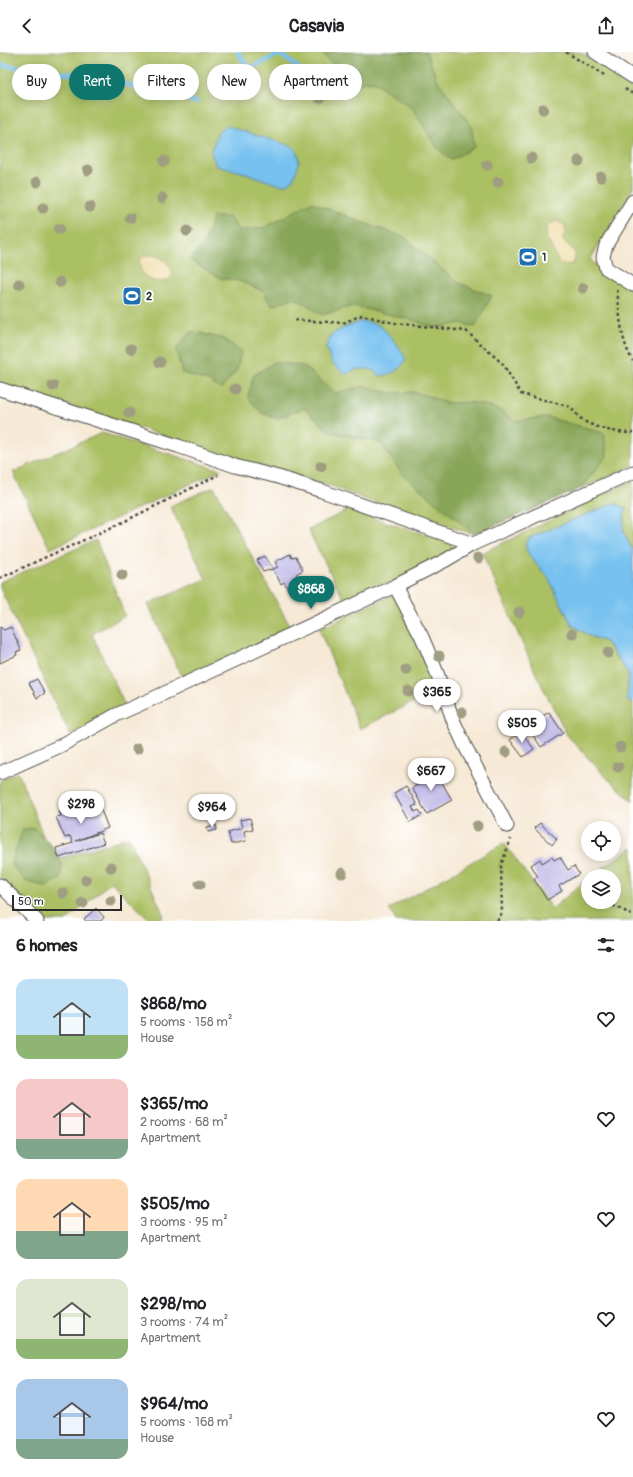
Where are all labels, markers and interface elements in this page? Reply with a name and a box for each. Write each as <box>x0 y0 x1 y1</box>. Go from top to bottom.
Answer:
icon: back <box>16 15 38 37</box>
text: Casavia <box>289 15 344 38</box>
icon: share <box>595 15 617 37</box>
chip: Buy <box>12 64 61 100</box>
chip: Rent <box>69 64 125 100</box>
chip: Filters <box>133 64 199 100</box>
chip: New <box>207 64 261 100</box>
chip: Apartment <box>269 64 362 100</box>
sports icon: 1 <box>517 246 539 268</box>
place label: 1 <box>542 251 546 264</box>
sports icon: 2 <box>121 285 143 307</box>
place label: 2 <box>146 290 152 303</box>
pin: $868 <box>287 576 335 610</box>
text: $868 <box>297 581 325 597</box>
pin: $365 <box>413 679 461 713</box>
text: $365 <box>423 684 451 700</box>
pin: $505 <box>498 710 546 744</box>
text: $505 <box>507 715 537 731</box>
pin: $667 <box>407 758 455 792</box>
text: $667 <box>417 763 445 779</box>
pin: $298 <box>57 791 105 825</box>
pin: $964 <box>188 794 236 828</box>
text: $298 <box>67 796 95 812</box>
text: $964 <box>198 799 226 815</box>
map controls <box>581 821 621 909</box>
button: locate <box>581 821 621 861</box>
button: layers <box>581 869 621 909</box>
scale bar <box>12 893 122 912</box>
text: 50 m <box>18 895 44 908</box>
icon: filters <box>595 934 617 956</box>
text: 6 homes <box>16 935 77 956</box>
text: $868/mo <box>140 993 207 1014</box>
icon: home <box>48 995 96 1043</box>
icon: heart <box>595 1008 617 1030</box>
text: 5 rooms · 158 m² <box>140 1014 232 1030</box>
text: House <box>140 1030 174 1046</box>
text: $365/mo <box>140 1093 208 1114</box>
icon: home <box>48 1095 96 1143</box>
icon: heart <box>595 1108 617 1130</box>
text: 2 rooms · 68 m² <box>140 1114 228 1130</box>
text: Apartment <box>140 1130 201 1146</box>
text: $505/mo <box>140 1193 210 1214</box>
icon: home <box>48 1195 96 1243</box>
icon: heart <box>595 1208 617 1230</box>
text: 3 rooms · 95 m² <box>140 1214 228 1230</box>
text: Apartment <box>140 1230 201 1246</box>
text: $298/mo <box>140 1293 206 1314</box>
icon: home <box>48 1295 96 1343</box>
icon: heart <box>595 1308 617 1330</box>
text: 3 rooms · 74 m² <box>140 1314 228 1330</box>
text: Apartment <box>140 1330 201 1346</box>
text: $964/mo <box>140 1393 208 1414</box>
icon: home <box>48 1395 96 1443</box>
icon: heart <box>595 1408 617 1430</box>
text: 5 rooms · 168 m² <box>140 1414 233 1430</box>
text: House <box>140 1430 174 1446</box>

